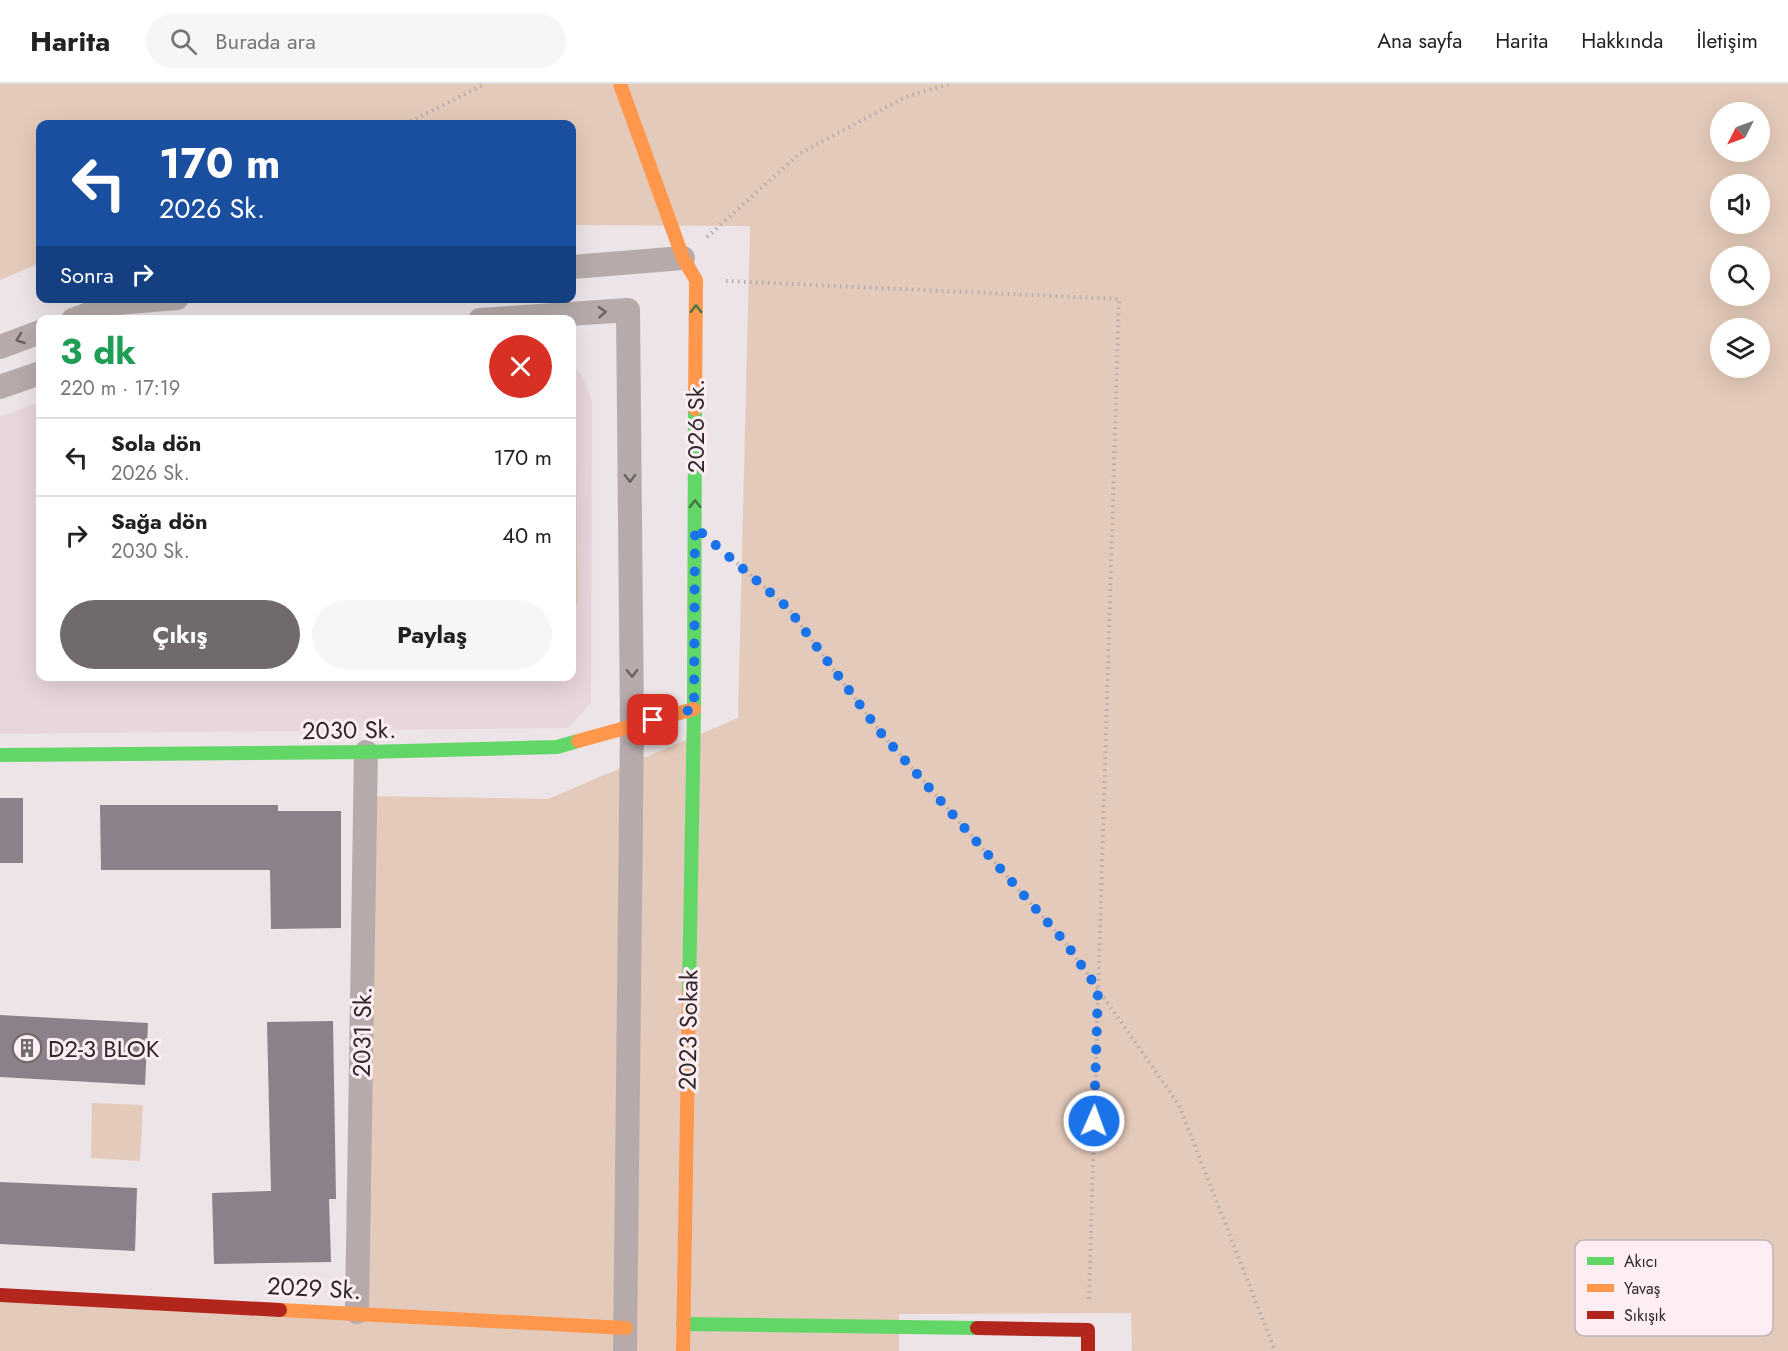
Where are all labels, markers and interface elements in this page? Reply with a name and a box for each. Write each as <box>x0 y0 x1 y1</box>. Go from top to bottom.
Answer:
search box <box>146 14 566 68</box>
text: Harita <box>30 21 110 62</box>
icon: search <box>167 25 200 58</box>
text: Burada ara <box>215 25 316 57</box>
text: Ana sayfa <box>1377 26 1462 56</box>
text: Harita <box>1495 26 1548 56</box>
text: Hakkında <box>1581 26 1663 56</box>
text: İletişim <box>1696 26 1758 56</box>
north arrow <box>1710 102 1770 162</box>
map controls <box>1710 102 1770 378</box>
text: 170 m <box>159 133 281 194</box>
icon: left <box>60 144 138 222</box>
button: sound <box>1710 174 1770 234</box>
text: 2026 Sk. <box>159 189 265 228</box>
button: search <box>1710 246 1770 306</box>
icon: right <box>126 258 159 291</box>
text: Sonra <box>60 259 114 291</box>
one-way arrow <box>690 304 702 313</box>
one-way arrow <box>597 305 606 318</box>
button: layers <box>1710 318 1770 378</box>
text: 3 dk <box>60 325 136 377</box>
one-way arrow <box>15 332 26 344</box>
button: close <box>489 335 552 398</box>
text: 220 m · 17:19 <box>60 374 180 403</box>
street label: 2026 Sk. <box>678 379 713 473</box>
text: Sola dön <box>111 427 201 459</box>
icon: left <box>60 441 93 474</box>
text: 170 m <box>494 441 552 473</box>
text: 2026 Sk. <box>111 459 190 488</box>
one-way arrow <box>624 474 636 483</box>
one-way arrow <box>689 499 701 508</box>
text: Sağa dön <box>111 505 208 537</box>
icon: right <box>60 519 93 552</box>
text: 40 m <box>502 519 552 551</box>
text: 2030 Sk. <box>111 537 190 566</box>
button: Çıkış <box>60 600 300 669</box>
button: Paylaş <box>312 600 552 669</box>
one-way arrow <box>625 669 638 678</box>
pin <box>627 694 678 745</box>
icon: arrive <box>636 703 669 736</box>
street label: 2030 Sk. <box>301 712 397 748</box>
street label: 2023 Sokak <box>669 969 707 1091</box>
street label: 2031 Sk. <box>344 986 380 1078</box>
place label: D2-3 BLOK <box>48 1031 160 1066</box>
building icon: D2-3 BLOK <box>11 1032 43 1064</box>
position arrow <box>1062 1089 1126 1153</box>
legend <box>1575 1240 1773 1336</box>
text: Akıcı <box>1624 1250 1658 1273</box>
street label: 2029 Sk. <box>266 1268 362 1308</box>
text: Yavaş <box>1624 1277 1660 1300</box>
text: Sıkışık <box>1624 1304 1667 1327</box>

